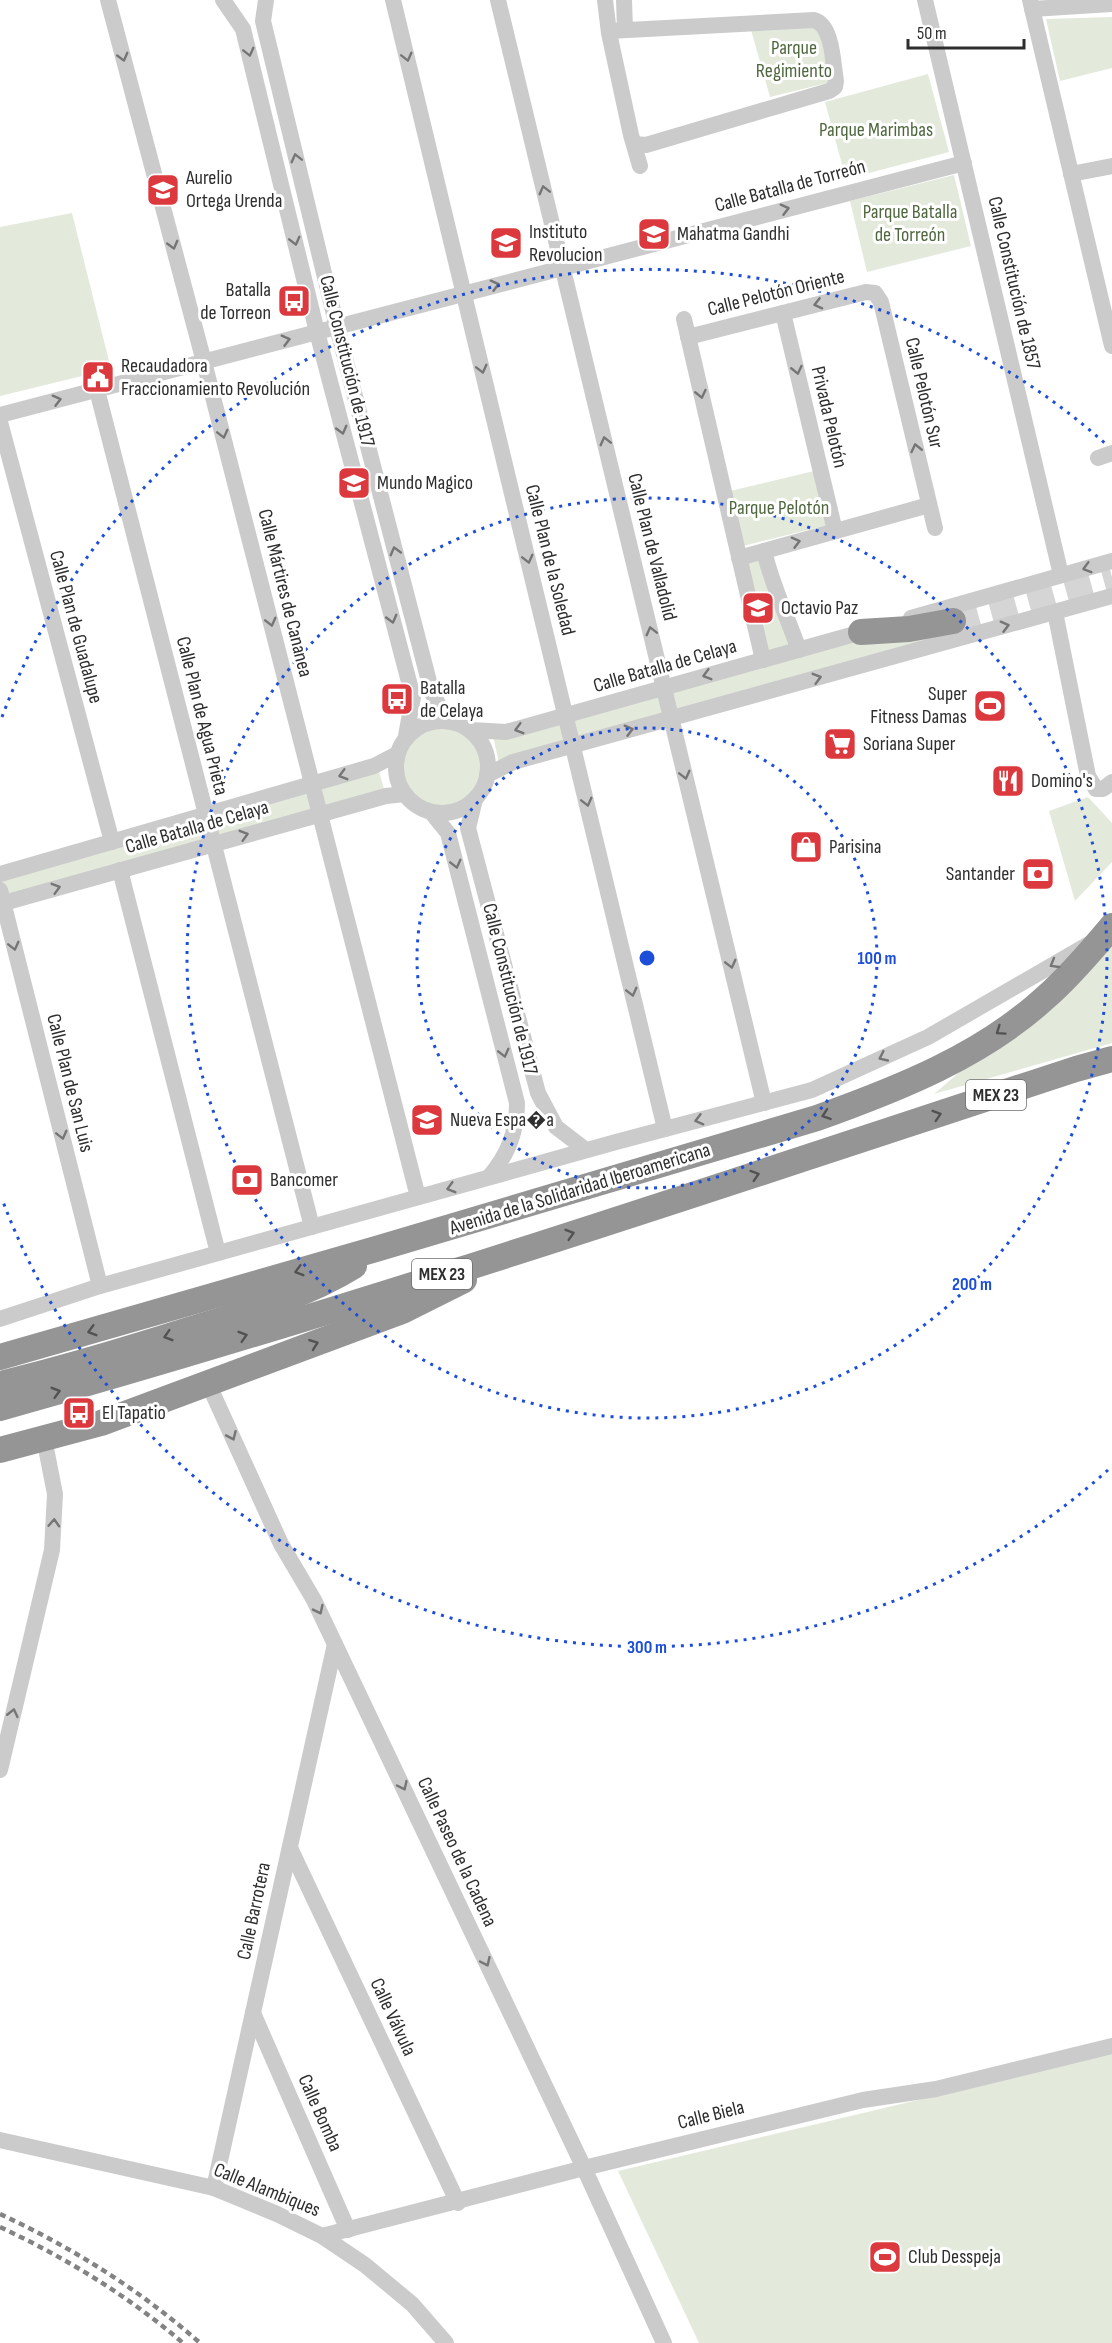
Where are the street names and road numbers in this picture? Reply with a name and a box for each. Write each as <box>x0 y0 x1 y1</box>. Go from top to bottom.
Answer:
street label: Calle Batalla de Torreón <box>712 154 868 218</box>
street label: Calle Constitución de 1857 <box>982 194 1046 372</box>
street label: Calle Pelotón Oriente <box>705 264 847 322</box>
street label: Calle Constitución de 1917 <box>314 273 380 449</box>
street label: Calle Pelotón Sur <box>900 335 948 451</box>
street label: Privada Pelotón <box>806 364 852 470</box>
street label: Calle Plan de Valladolid <box>622 471 682 623</box>
street label: Calle Plan de la Soledad <box>520 482 580 638</box>
street label: Calle Mártires de Cananea <box>253 507 317 679</box>
street label: Calle Plan de Guadalupe <box>44 548 108 706</box>
street label: Calle Plan de Agua Prieta <box>171 634 233 798</box>
street label: Calle Batalla de Celaya <box>591 634 739 698</box>
street label: Calle Batalla de Celaya <box>123 795 271 859</box>
street label: Calle Constitución de 1917 <box>477 901 543 1077</box>
street label: Calle Plan de San Luis <box>41 1011 99 1155</box>
road number: MEX 23 <box>966 1080 1026 1110</box>
street label: Avenida de la Solidaridad Iberoamericana <box>446 1138 713 1240</box>
road number: MEX 23 <box>412 1259 472 1289</box>
street label: Calle Paseo de la Cadena <box>412 1773 502 1931</box>
street label: Calle Barrotera <box>232 1860 276 1962</box>
street label: Calle Válvula <box>365 1974 421 2060</box>
street label: Calle Bomba <box>292 2071 348 2155</box>
street label: Calle Biela <box>675 2095 747 2135</box>
street label: Calle Alambiques <box>210 2158 324 2222</box>

